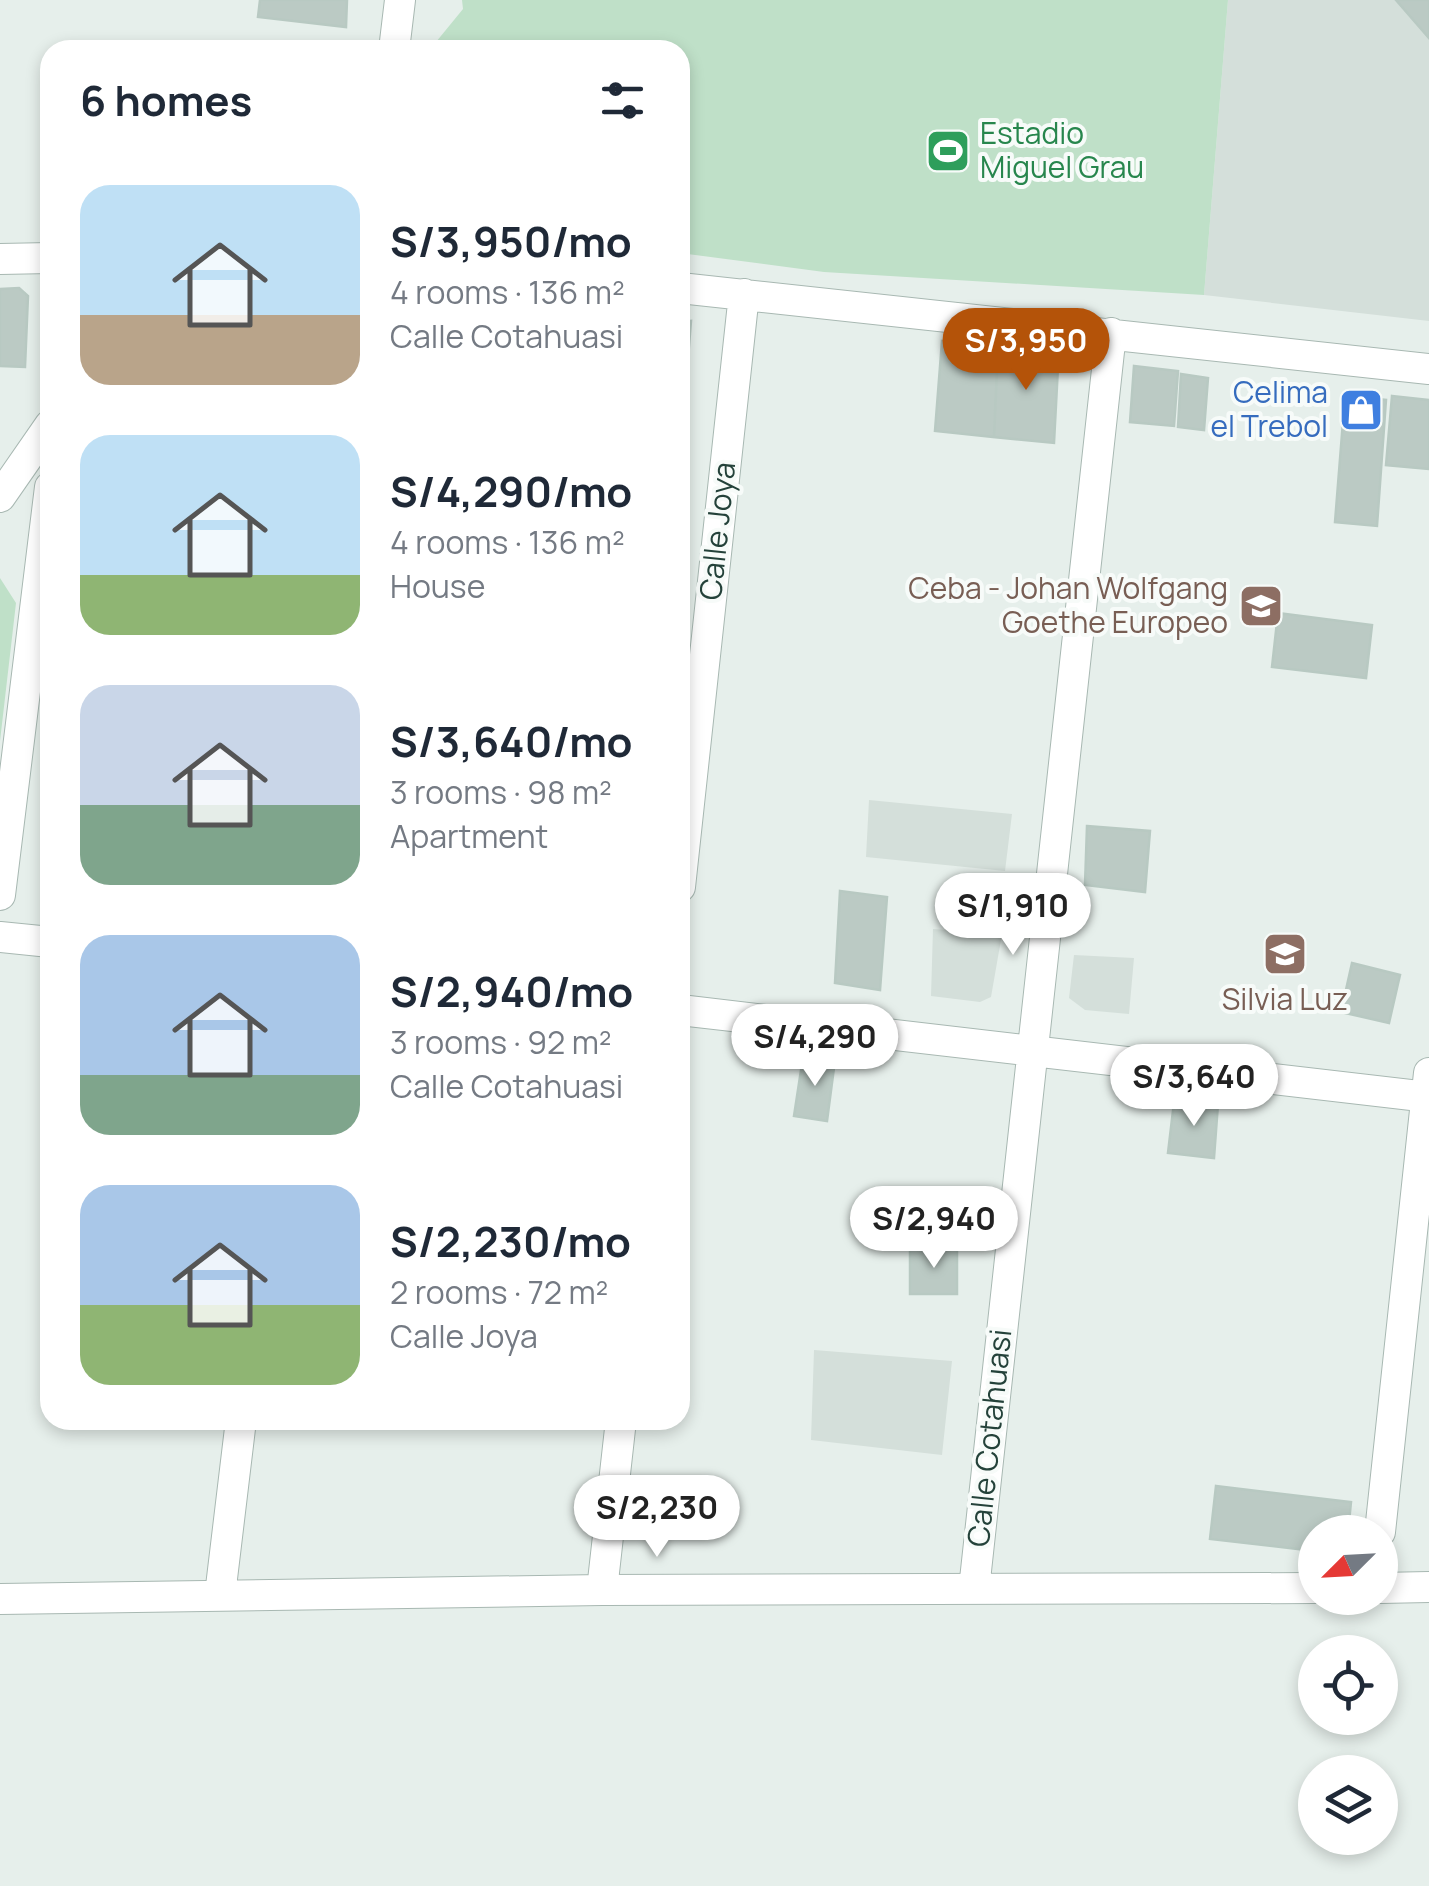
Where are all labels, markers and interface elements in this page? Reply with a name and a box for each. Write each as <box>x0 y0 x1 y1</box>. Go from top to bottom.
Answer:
text: 6 homes <box>80 71 252 129</box>
icon: filters <box>595 73 650 128</box>
place label: Estadio Miguel Grau <box>980 112 1144 187</box>
sports icon: Estadio Miguel Grau <box>925 128 971 174</box>
text: S/3,950/mo <box>390 212 632 270</box>
icon: home <box>160 225 280 345</box>
text: 4 rooms · 136 m² <box>390 270 625 314</box>
pin: S/3,950 <box>934 308 1118 393</box>
text: Calle Cotahuasi <box>390 314 623 358</box>
text: S/3,950 <box>965 318 1087 362</box>
place label: Celima el Trebol <box>1211 371 1328 446</box>
shop icon: Celima el Trebol <box>1338 387 1384 433</box>
street label: Calle Joya <box>689 460 744 602</box>
text: S/4,290/mo <box>390 462 632 520</box>
icon: home <box>160 475 280 595</box>
text: 4 rooms · 136 m² <box>390 520 625 564</box>
text: House <box>390 564 485 608</box>
place label: Ceba - Johan Wolfgang Goethe Europeo <box>908 567 1228 642</box>
school or university icon: Ceba - Johan Wolfgang Goethe Europeo <box>1238 583 1284 629</box>
text: S/3,640/mo <box>390 712 633 770</box>
icon: home <box>160 725 280 845</box>
text: 3 rooms · 98 m² <box>390 770 612 814</box>
text: Apartment <box>390 814 548 858</box>
pin: S/1,910 <box>921 873 1105 958</box>
text: S/1,910 <box>957 883 1069 927</box>
school or university icon: Silvia Luz <box>1262 931 1308 977</box>
text: S/2,940/mo <box>390 962 633 1020</box>
icon: home <box>160 975 280 1095</box>
place label: Silvia Luz <box>1222 978 1348 1019</box>
pin: S/4,290 <box>723 1004 907 1089</box>
text: S/4,290 <box>753 1014 877 1058</box>
text: 3 rooms · 92 m² <box>390 1020 612 1064</box>
pin: S/3,640 <box>1102 1044 1286 1129</box>
text: S/3,640 <box>1132 1054 1256 1098</box>
text: Calle Cotahuasi <box>390 1064 623 1108</box>
pin: S/2,940 <box>842 1186 1026 1271</box>
text: S/2,940 <box>872 1196 996 1240</box>
text: S/2,230/mo <box>390 1212 631 1270</box>
icon: home <box>160 1225 280 1345</box>
text: 2 rooms · 72 m² <box>390 1270 608 1314</box>
text: Calle Joya <box>390 1314 538 1358</box>
street label: Calle Cotahuasi <box>957 1327 1020 1549</box>
pin: S/2,230 <box>565 1475 749 1560</box>
text: S/2,230 <box>596 1485 718 1529</box>
north arrow <box>1298 1515 1398 1615</box>
map controls <box>1298 1515 1398 1855</box>
button: locate <box>1298 1635 1398 1735</box>
button: layers <box>1298 1755 1398 1855</box>

